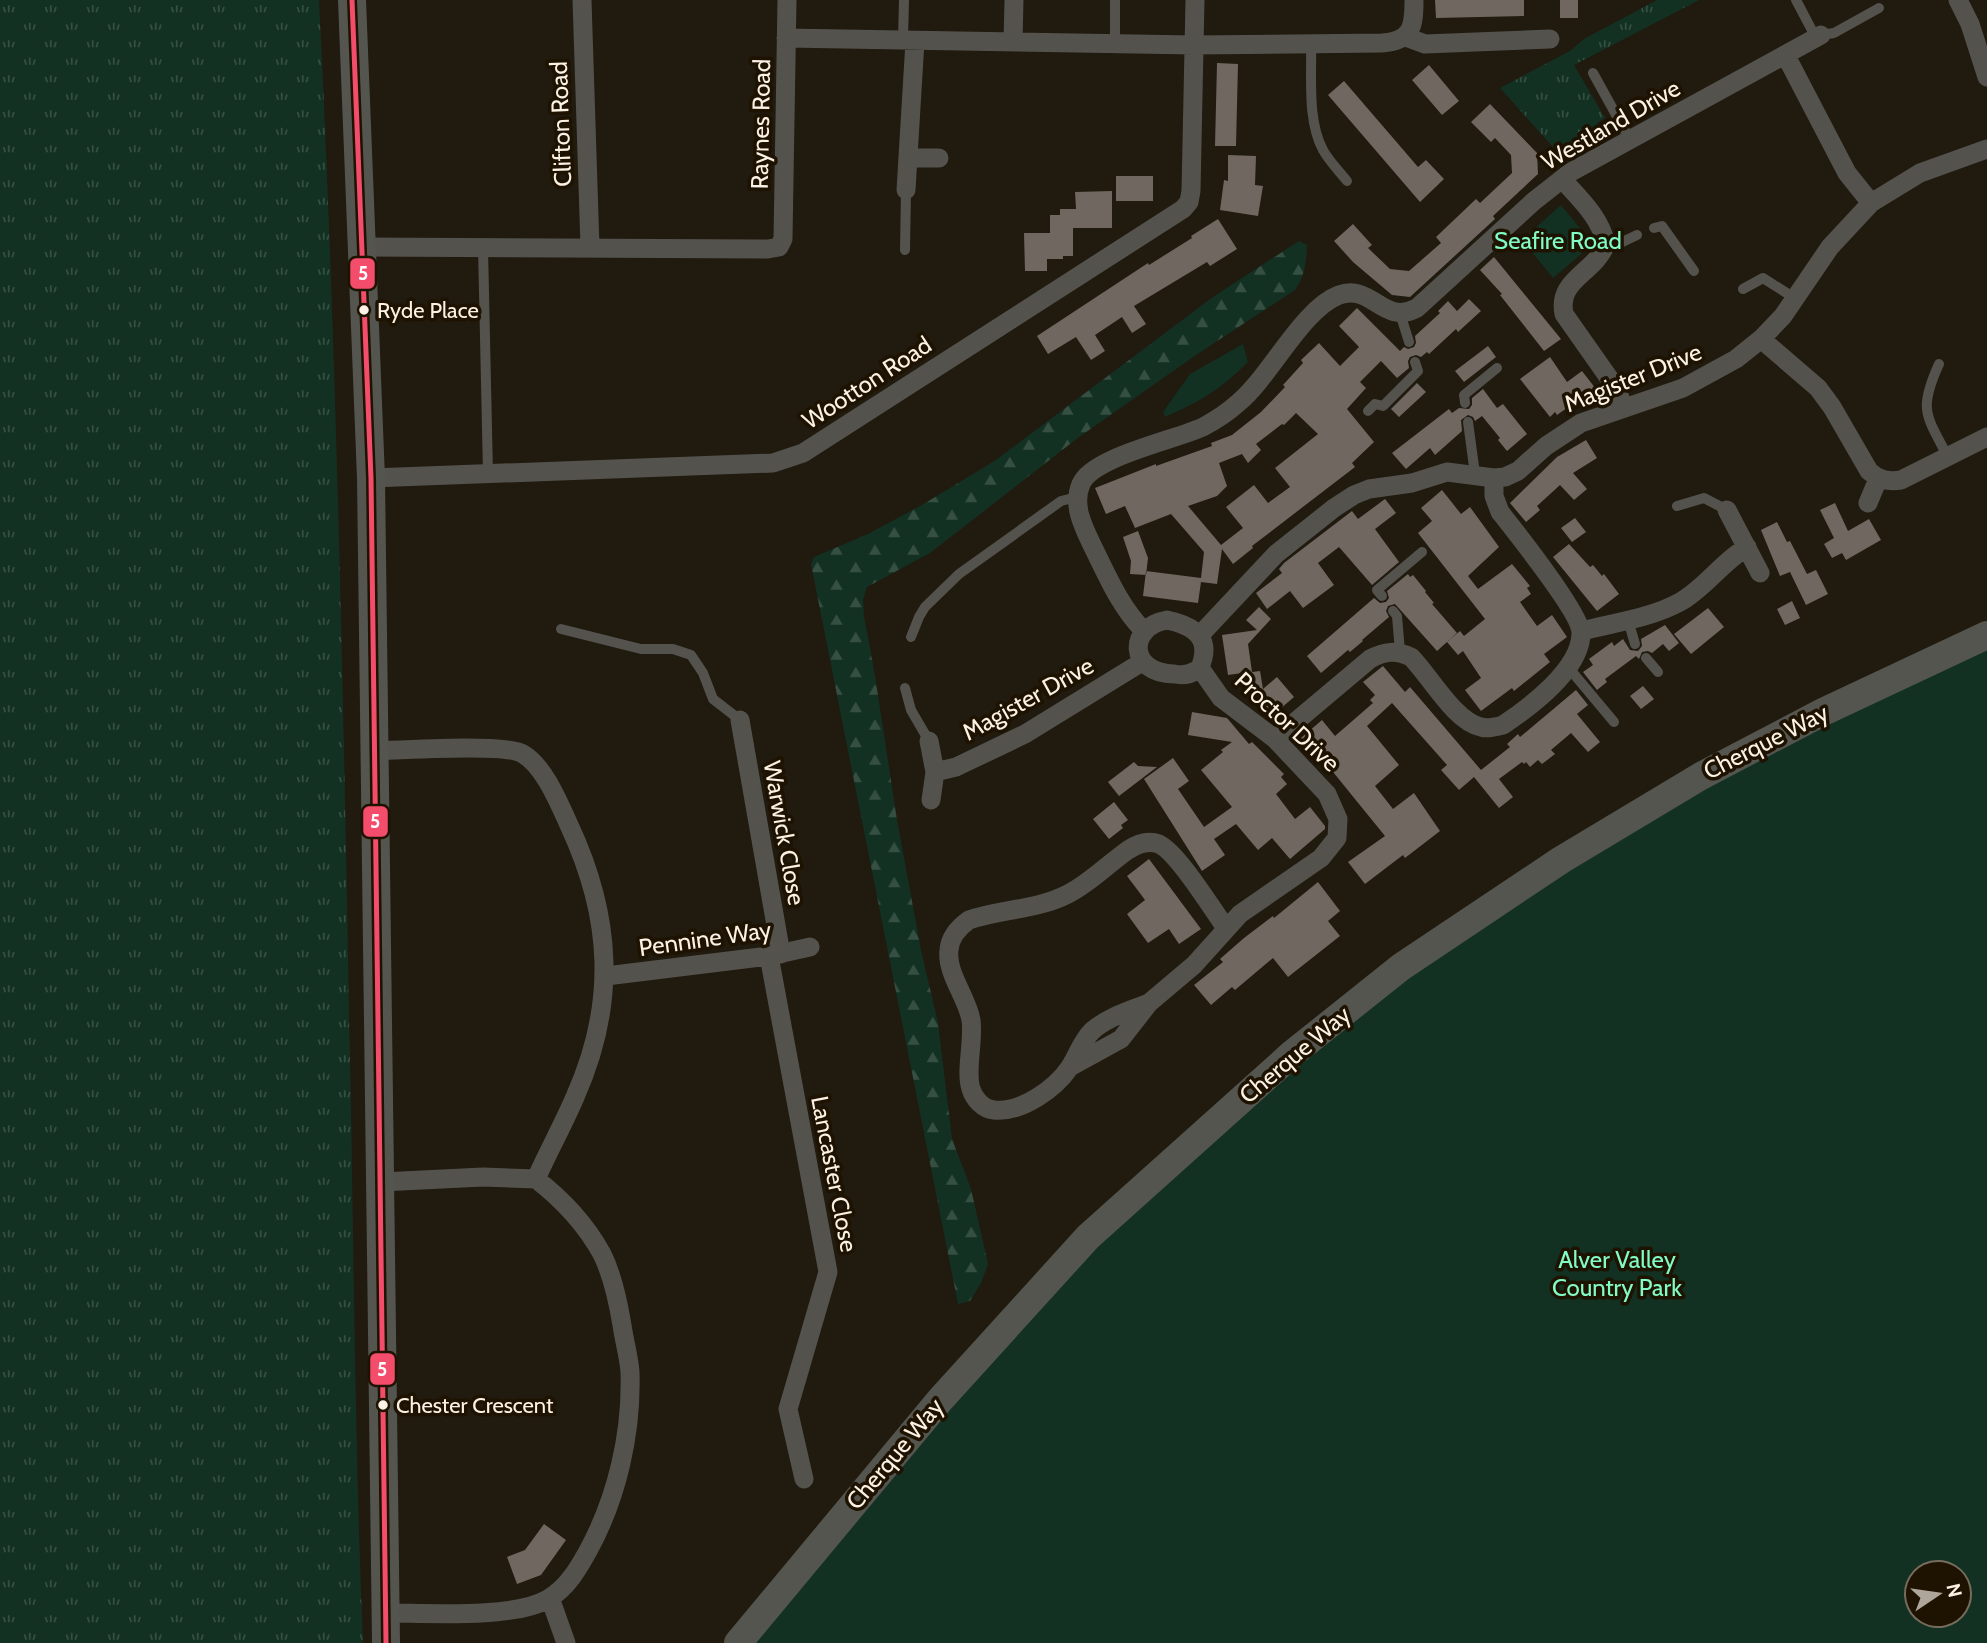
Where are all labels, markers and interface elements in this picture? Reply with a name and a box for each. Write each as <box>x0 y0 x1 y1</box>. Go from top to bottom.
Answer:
street label: Raynes Road <box>745 58 776 190</box>
street label: Clifton Road <box>544 61 577 187</box>
street label: Westland Drive <box>1536 73 1685 176</box>
park label: Seafire Road <box>1494 226 1622 255</box>
line badge: 5 <box>349 257 376 290</box>
text: 5 <box>358 262 368 285</box>
place label: Ryde Place <box>377 297 479 324</box>
marker: Ryde Place <box>357 303 371 317</box>
street label: Wootton Road <box>797 330 937 435</box>
street label: Magister Drive <box>1560 337 1706 418</box>
street label: Magister Drive <box>957 651 1098 746</box>
street label: Proctor Drive <box>1229 666 1346 778</box>
street label: Cherque Way <box>1699 698 1833 785</box>
street label: Warwick Close <box>758 758 811 907</box>
line badge: 5 <box>362 805 389 838</box>
text: 5 <box>370 810 380 833</box>
street label: Pennine Way <box>637 915 773 962</box>
street label: Cherque Way <box>1233 1000 1356 1109</box>
street label: Lancaster Close <box>805 1093 864 1254</box>
park label: Alver Valley Country Park <box>1552 1245 1682 1302</box>
line badge: 5 <box>369 1352 396 1386</box>
text: 5 <box>377 1358 387 1381</box>
place label: Chester Crescent <box>396 1392 554 1419</box>
street label: Cherque Way <box>840 1392 949 1515</box>
marker: Chester Crescent <box>376 1398 390 1412</box>
north arrow <box>1903 1559 1973 1629</box>
text: N <box>1941 1581 1967 1599</box>

